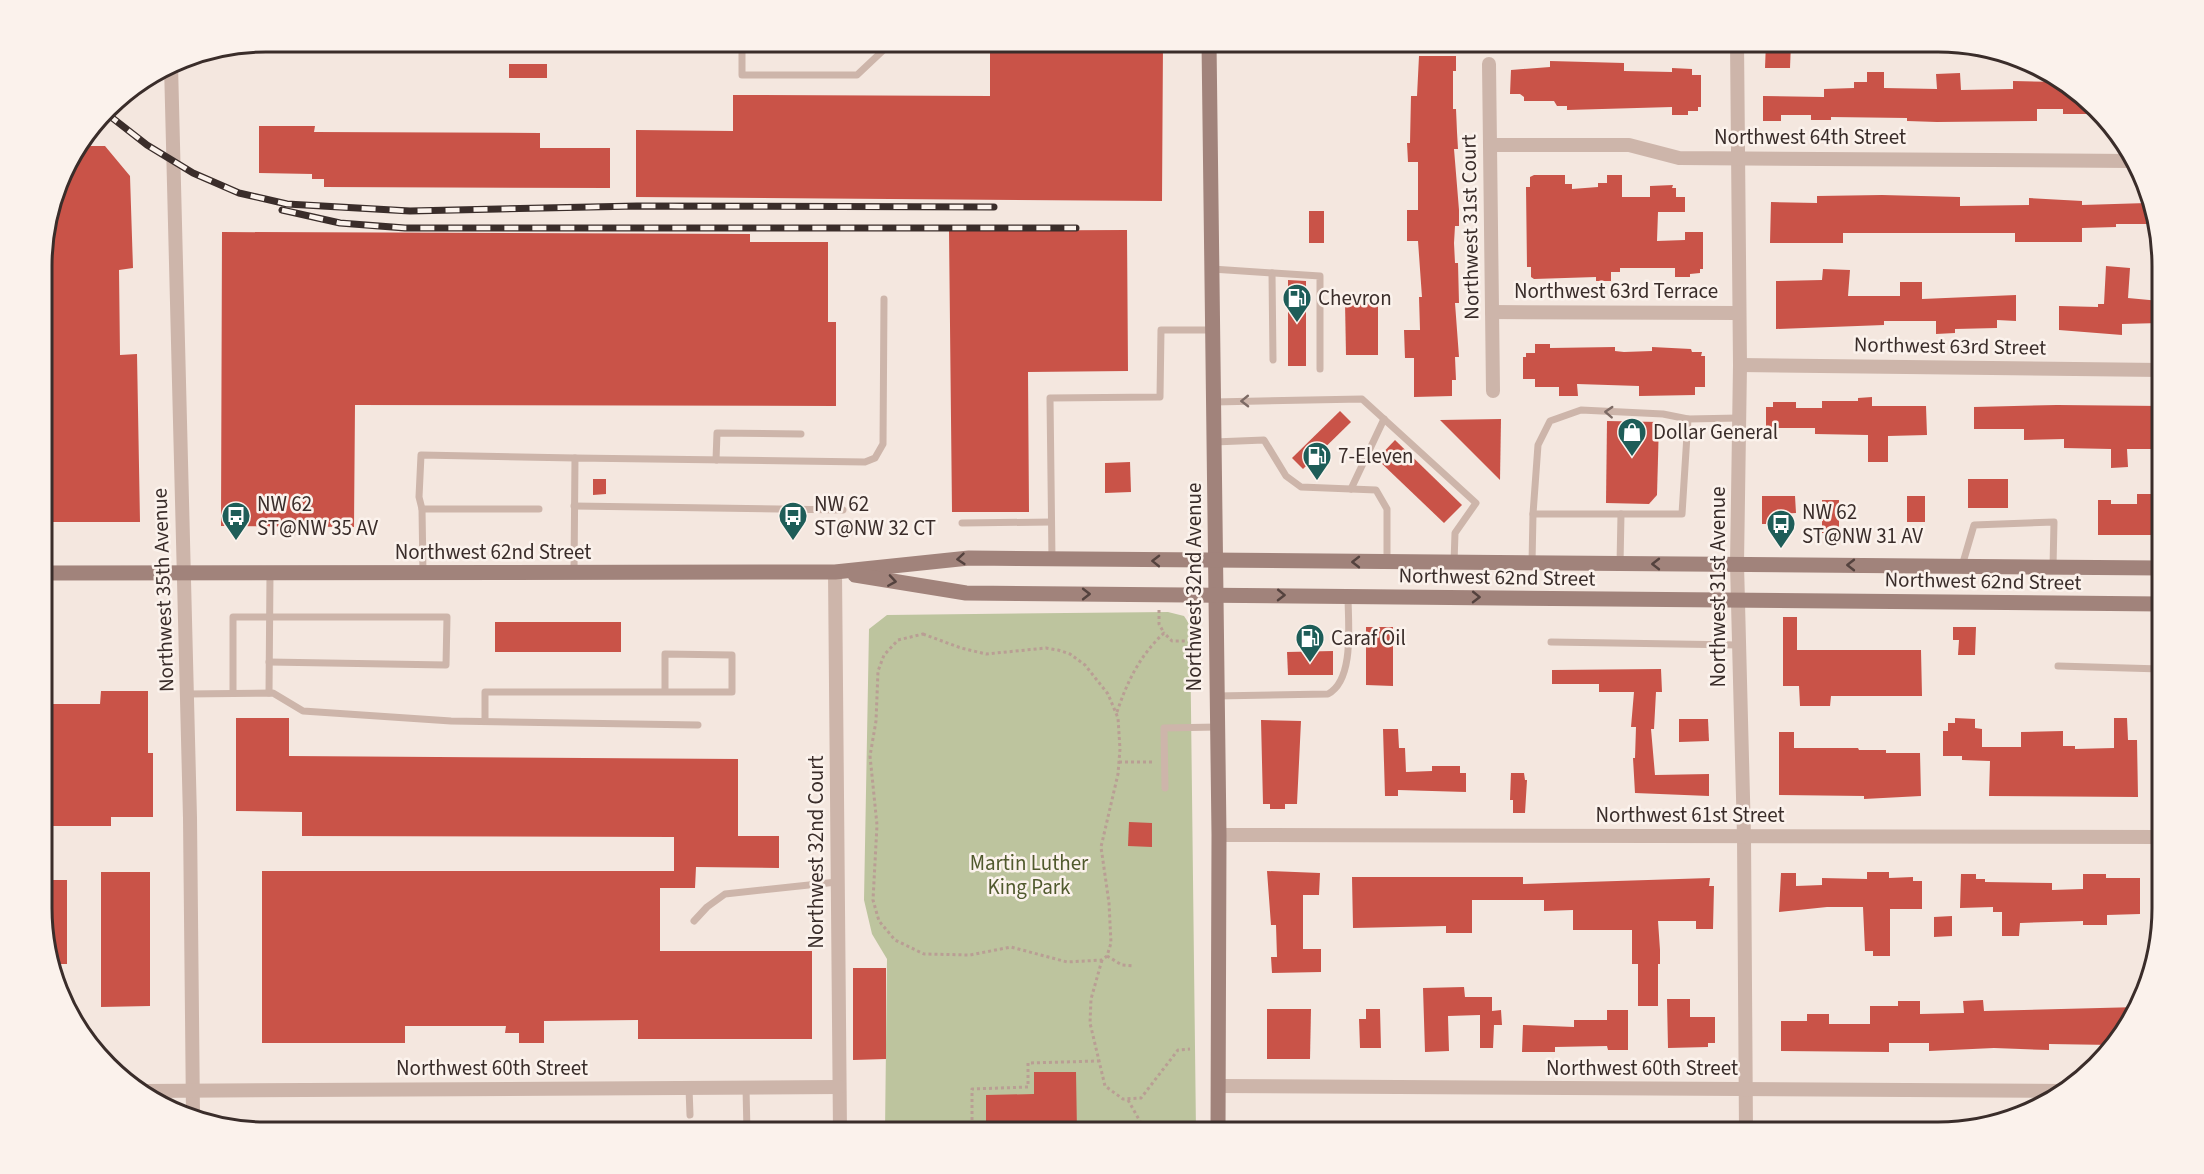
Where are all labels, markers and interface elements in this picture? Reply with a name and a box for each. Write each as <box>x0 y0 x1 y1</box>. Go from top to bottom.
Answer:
street label: Northwest 64th Street <box>1714 122 1906 152</box>
street label: Northwest 31st Court <box>1453 134 1487 320</box>
street label: Northwest 63rd Terrace <box>1514 276 1718 306</box>
fuel station icon: Chevron <box>1281 282 1313 324</box>
place label: Chevron <box>1318 283 1392 313</box>
street label: Northwest 63rd Street <box>1854 329 2046 363</box>
one-way arrow <box>1241 395 1250 408</box>
one-way arrow <box>1604 406 1613 419</box>
shop icon: Dollar General <box>1616 416 1648 458</box>
place label: Dollar General <box>1653 417 1778 447</box>
fuel station icon: 7-Eleven <box>1301 440 1333 482</box>
place label: 7-Eleven <box>1338 441 1414 471</box>
street label: Northwest 32nd Avenue <box>1179 483 1209 691</box>
street label: Northwest 31st Avenue <box>1703 486 1733 688</box>
street label: Northwest 35th Avenue <box>144 487 182 693</box>
place label: NW 62 ST@NW 35 AV <box>257 489 378 543</box>
place label: NW 62 ST@NW 32 CT <box>814 489 936 543</box>
place label: NW 62 ST@NW 31 AV <box>1802 497 1923 551</box>
bus stop icon: NW 62 ST@NW 35 AV <box>220 500 252 542</box>
bus stop icon: NW 62 ST@NW 32 CT <box>777 500 809 542</box>
bus stop icon: NW 62 ST@NW 31 AV <box>1765 508 1797 550</box>
street label: Northwest 62nd Street <box>395 537 591 567</box>
one-way arrow <box>957 552 966 565</box>
one-way arrow <box>1152 554 1161 567</box>
one-way arrow <box>1351 556 1360 568</box>
one-way arrow <box>1651 558 1660 570</box>
one-way arrow <box>1846 559 1855 571</box>
street label: Northwest 62nd Street <box>1398 560 1596 594</box>
street label: Northwest 62nd Street <box>1884 564 2082 598</box>
one-way arrow <box>887 574 897 587</box>
one-way arrow <box>1082 588 1091 600</box>
one-way arrow <box>1277 589 1286 602</box>
one-way arrow <box>1472 591 1481 603</box>
fuel station icon: Caraf Oil <box>1294 622 1326 664</box>
place label: Caraf Oil <box>1331 623 1406 653</box>
street label: Northwest 32nd Court <box>801 755 831 949</box>
street label: Northwest 61st Street <box>1595 800 1785 830</box>
park label: Martin Luther King Park <box>970 848 1089 902</box>
street label: Northwest 60th Street <box>396 1053 588 1083</box>
street label: Northwest 60th Street <box>1546 1053 1738 1083</box>

